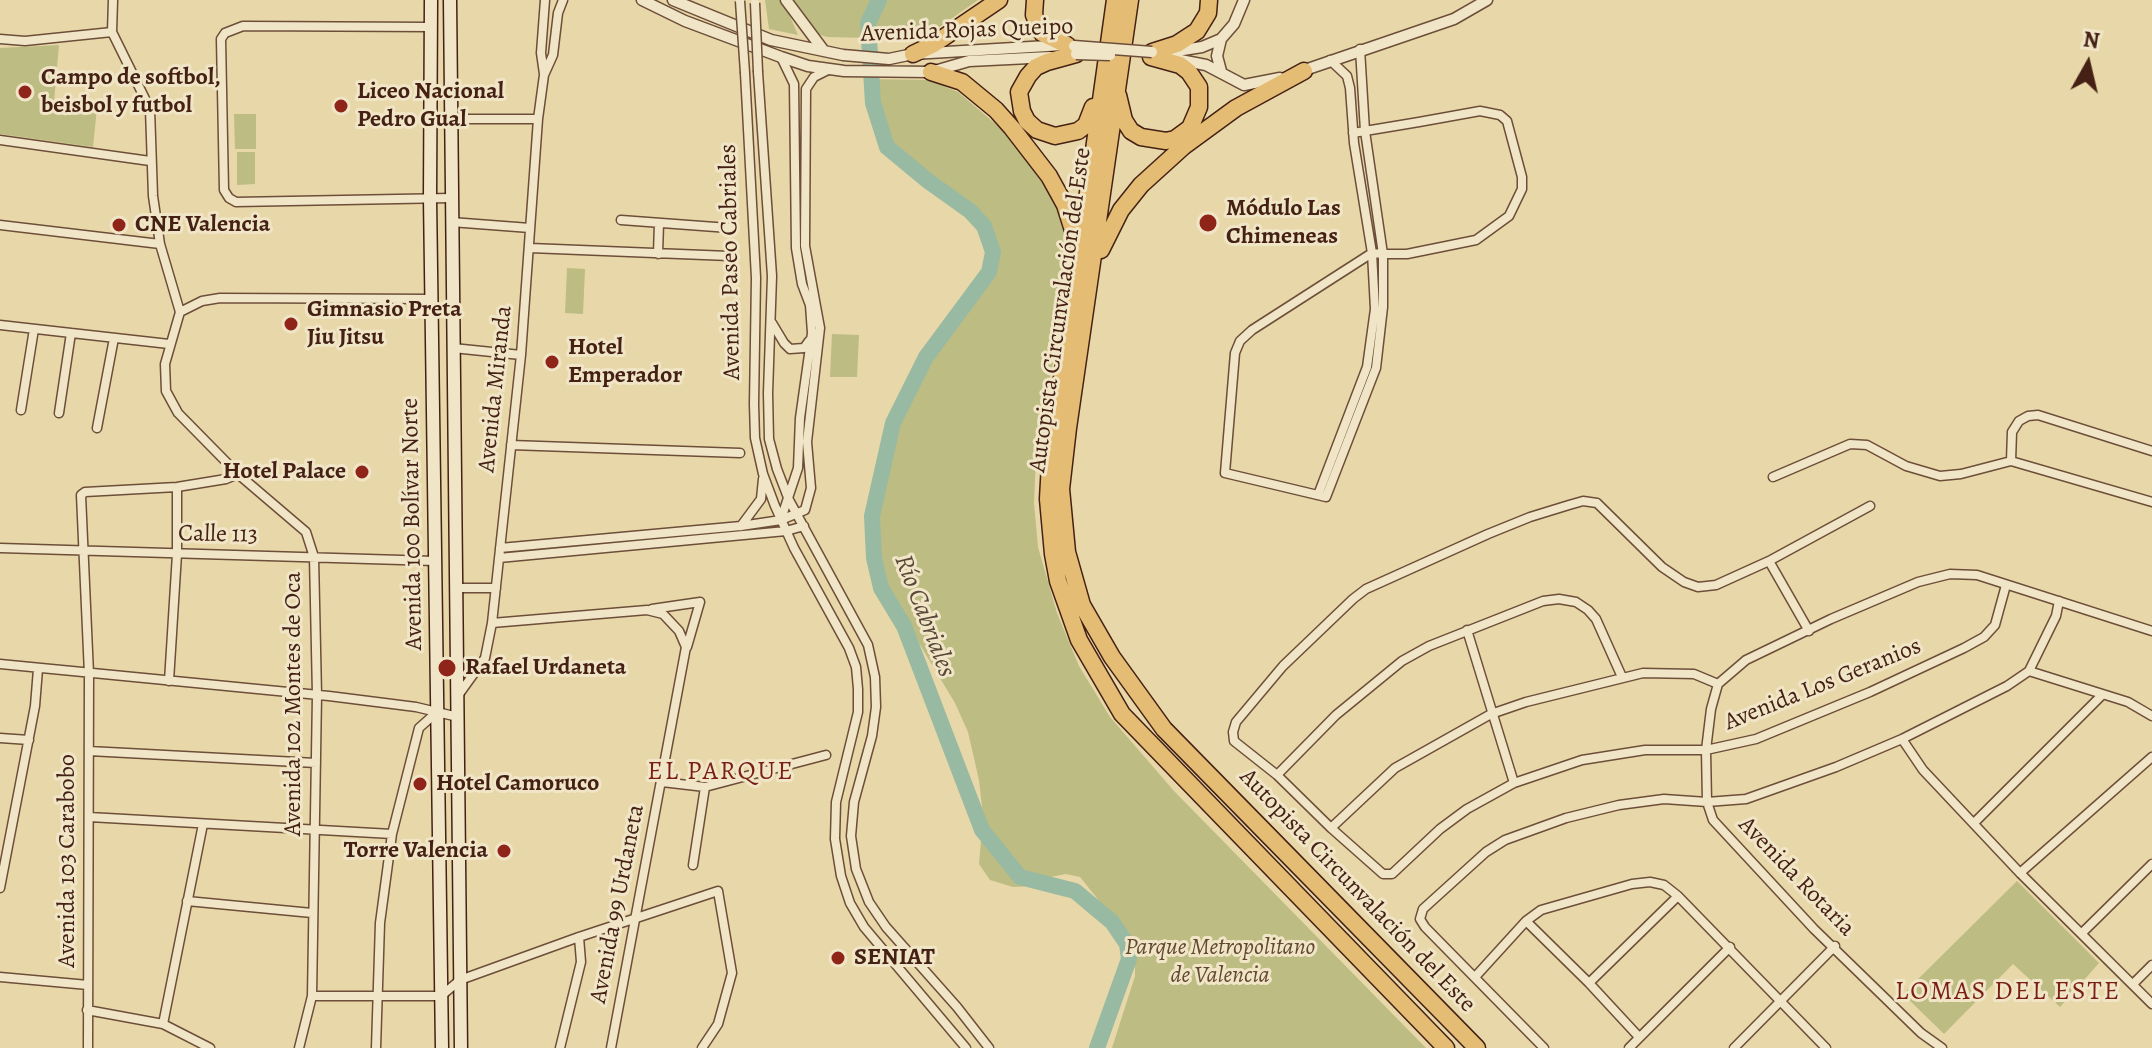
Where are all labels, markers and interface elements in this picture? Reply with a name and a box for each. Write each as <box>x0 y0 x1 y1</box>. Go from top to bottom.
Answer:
street label: Avenida Rojas Queipo <box>860 13 1074 49</box>
north arrow <box>2048 24 2128 104</box>
text: N <box>2081 24 2101 56</box>
place label: Campo de softbol, beisbol y futbol <box>41 64 221 120</box>
place label: Liceo Nacional Pedro Gual <box>357 78 504 134</box>
marker: Campo de softbol, beisbol y futbol <box>16 83 34 101</box>
marker: Liceo Nacional Pedro Gual <box>332 97 350 115</box>
street label: Avenida Paseo Cabriales <box>715 144 747 380</box>
street label: Autopista Circunvalación del Este <box>1024 146 1098 474</box>
place label: Módulo Las Chimeneas <box>1226 195 1341 251</box>
place label: CNE Valencia <box>135 211 270 239</box>
marker: Módulo Las Chimeneas <box>1197 212 1219 234</box>
marker: CNE Valencia <box>110 216 128 234</box>
place label: Gimnasio Preta Jiu Jitsu <box>307 296 462 352</box>
street label: Avenida Miranda <box>473 304 519 474</box>
marker: Gimnasio Preta Jiu Jitsu <box>282 315 300 333</box>
place label: Hotel Emperador <box>568 334 682 390</box>
marker: Hotel Emperador <box>543 353 561 371</box>
street label: Avenida 100 Bolívar Norte <box>396 397 430 651</box>
place label: Hotel Palace <box>223 458 346 486</box>
marker: Hotel Palace <box>353 463 371 481</box>
street label: Calle 113 <box>178 520 258 550</box>
water label: Río Cabriales <box>886 551 962 681</box>
street label: Avenida 102 Montes de Oca <box>280 572 308 836</box>
street label: Avenida Los Geranios <box>1720 632 1926 738</box>
place label: Rafael Urdaneta <box>465 654 626 682</box>
marker: Rafael Urdaneta <box>436 657 458 679</box>
street label: Avenida 103 Carabobo <box>54 754 82 968</box>
district label: EL PARQUE <box>647 757 795 789</box>
street label: Autopista Circunvalación del Este <box>1233 763 1481 1019</box>
place label: Hotel Camoruco <box>436 770 599 798</box>
marker: Hotel Camoruco <box>411 775 429 793</box>
street label: Avenida 99 Urdaneta <box>585 802 651 1006</box>
street label: Avenida Rotaria <box>1732 811 1860 943</box>
place label: Torre Valencia <box>344 837 488 865</box>
marker: Torre Valencia <box>495 842 513 860</box>
park label: Parque Metropolitano de Valencia <box>1125 934 1315 990</box>
place label: SENIAT <box>854 944 935 972</box>
marker: SENIAT <box>829 949 847 967</box>
district label: LOMAS DEL ESTE <box>1895 977 2121 1009</box>

